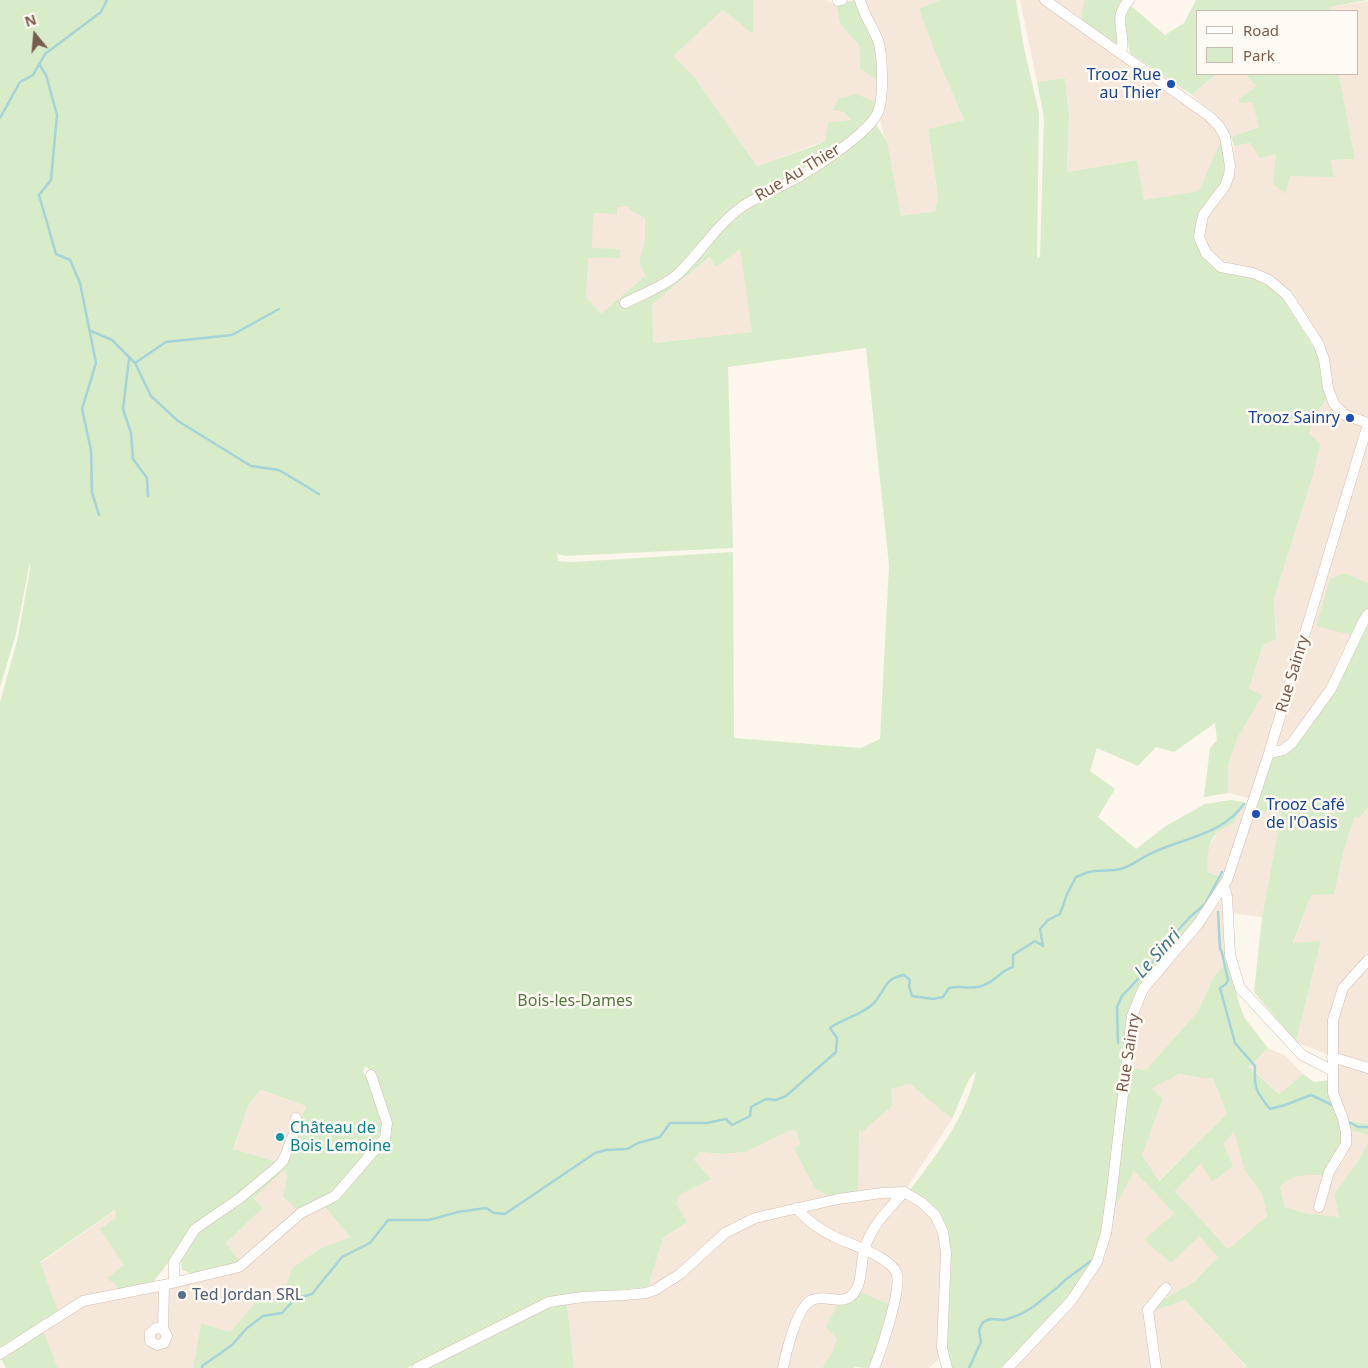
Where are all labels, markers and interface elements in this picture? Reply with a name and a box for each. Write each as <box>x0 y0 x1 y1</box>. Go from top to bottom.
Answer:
text: N <box>22 9 39 31</box>
north arrow <box>10 10 60 60</box>
legend <box>1196 10 1358 75</box>
text: Road <box>1243 20 1279 40</box>
text: Park <box>1243 45 1275 65</box>
place label: Trooz Rue au Thier <box>1087 65 1161 103</box>
marker: Trooz Rue au Thier <box>1165 78 1177 90</box>
street label: Rue Au Thier <box>752 140 844 206</box>
place label: Trooz Sainry <box>1248 408 1340 428</box>
marker: Trooz Sainry <box>1344 412 1356 424</box>
street label: Rue Sainry <box>1272 633 1314 715</box>
place label: Trooz Café de l'Oasis <box>1266 795 1345 833</box>
marker: Trooz Café de l'Oasis <box>1250 808 1262 820</box>
water label: Le Sinri <box>1130 925 1186 983</box>
park label: Bois-les-Dames <box>517 991 633 1011</box>
street label: Rue Sainry <box>1113 1012 1145 1094</box>
place label: Château de Bois Lemoine <box>290 1118 391 1156</box>
marker: Château de Bois Lemoine <box>274 1131 286 1143</box>
place label: Ted Jordan SRL <box>192 1285 303 1305</box>
marker: Ted Jordan SRL <box>176 1289 188 1301</box>

